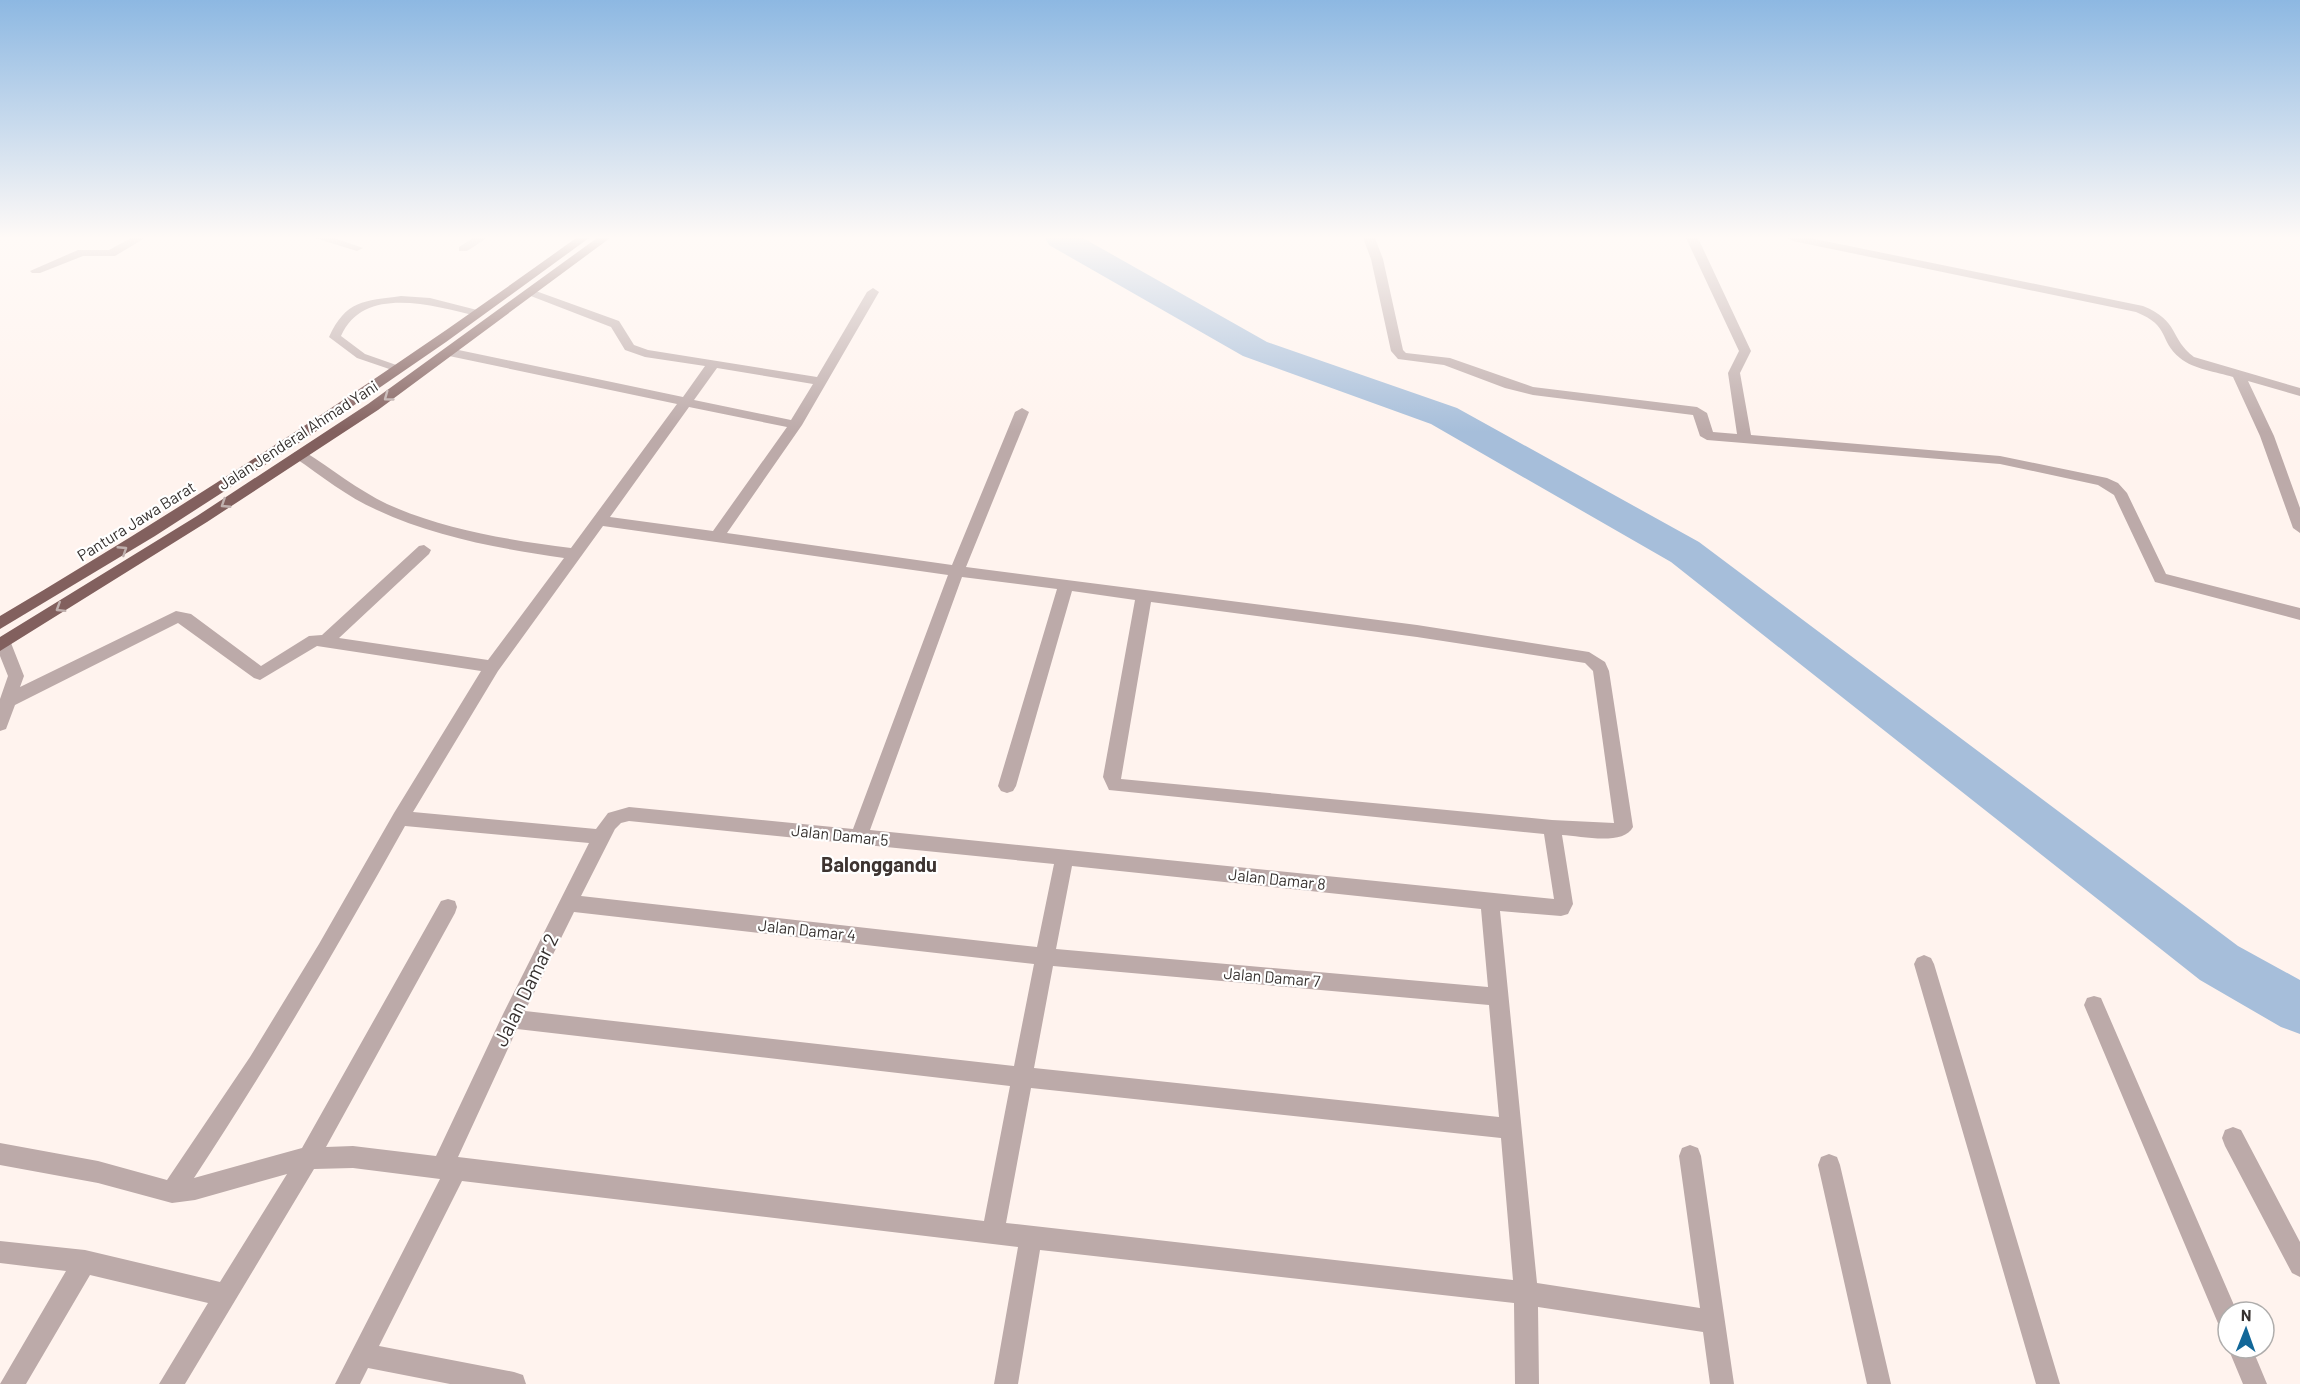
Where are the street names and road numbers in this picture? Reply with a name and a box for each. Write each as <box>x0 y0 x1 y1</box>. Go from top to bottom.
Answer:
street label: Jalan Jenderal Ahmad Yani <box>214 376 381 493</box>
street label: Pantura Jawa Barat <box>73 477 198 565</box>
street label: Jalan Damar 5 <box>790 820 890 849</box>
street label: Jalan Damar 8 <box>1227 864 1327 893</box>
street label: Jalan Damar 4 <box>757 915 857 944</box>
street label: Jalan Damar 2 <box>487 929 563 1050</box>
street label: Jalan Damar 7 <box>1223 963 1322 990</box>

